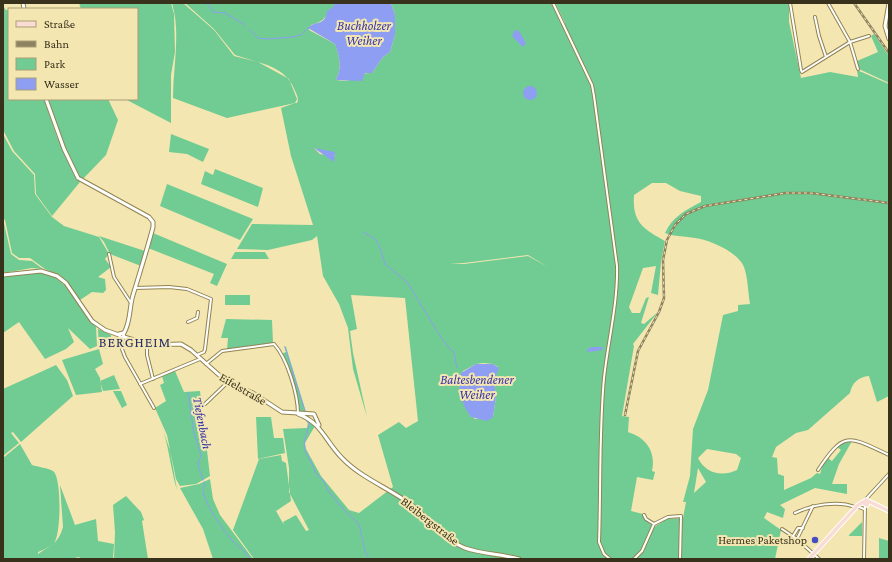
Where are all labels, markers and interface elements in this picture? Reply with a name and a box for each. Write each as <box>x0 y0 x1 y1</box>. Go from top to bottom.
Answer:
legend <box>8 8 138 100</box>
text: Straße <box>44 17 75 31</box>
water label: Buchholzer Weiher <box>337 18 391 48</box>
text: Bahn <box>44 37 70 51</box>
text: Park <box>44 57 66 71</box>
text: Wasser <box>44 77 80 91</box>
district label: BERGHEIM <box>99 334 171 350</box>
street label: Eifelstraße <box>217 370 269 408</box>
water label: Baltesbendener Weiher <box>440 372 514 402</box>
water label: Tiefenbach <box>190 396 215 450</box>
street label: Bleibergstraße <box>398 494 462 548</box>
place label: Hermes Paketshop <box>718 533 807 547</box>
marker: Hermes Paketshop <box>810 535 820 545</box>

